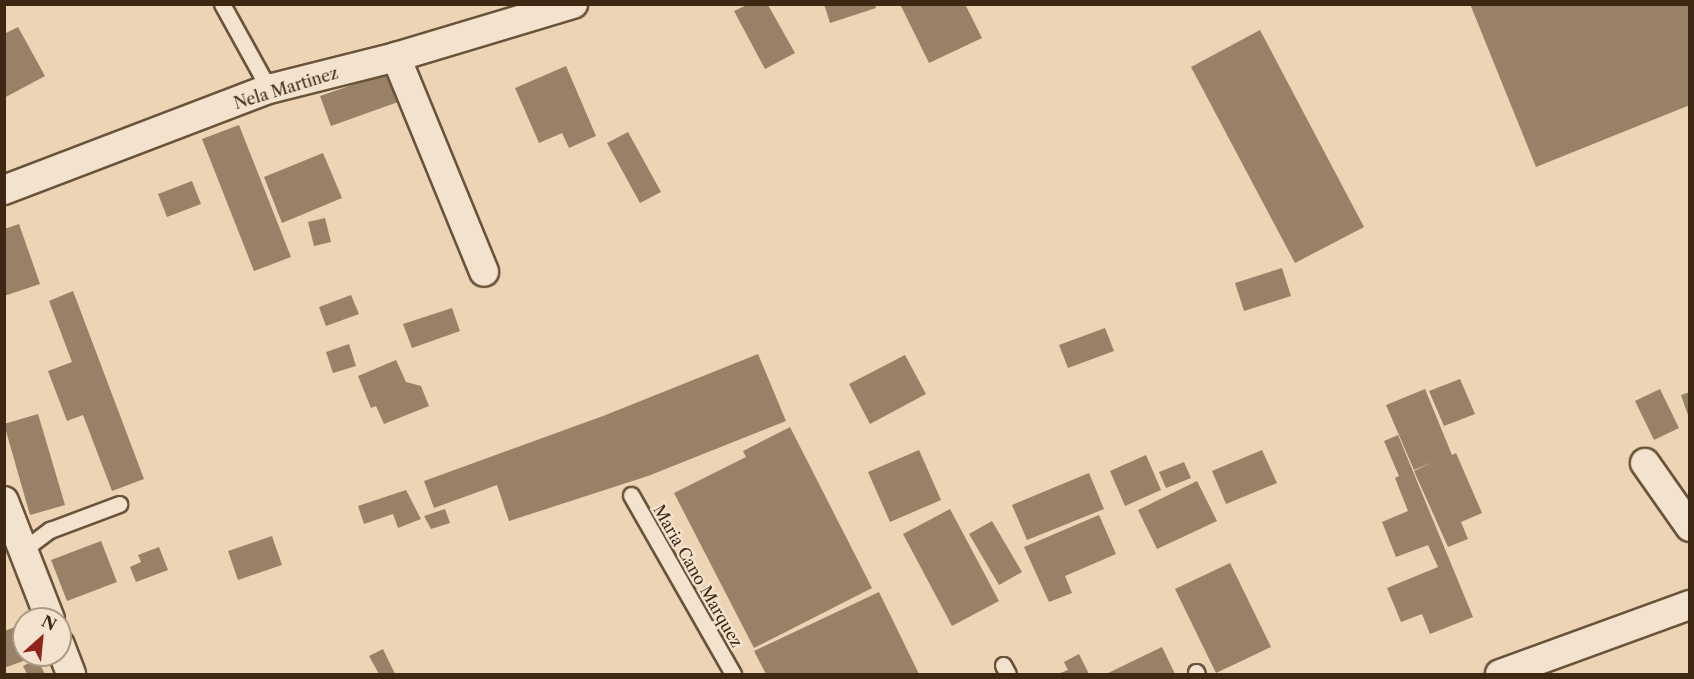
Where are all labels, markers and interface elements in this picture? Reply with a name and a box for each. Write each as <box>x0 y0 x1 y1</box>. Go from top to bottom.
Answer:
street label: Nela Martinez <box>231 63 341 113</box>
street label: Maria Cano Marquez <box>649 501 747 651</box>
north arrow <box>12 607 72 667</box>
text: N <box>39 611 60 635</box>

